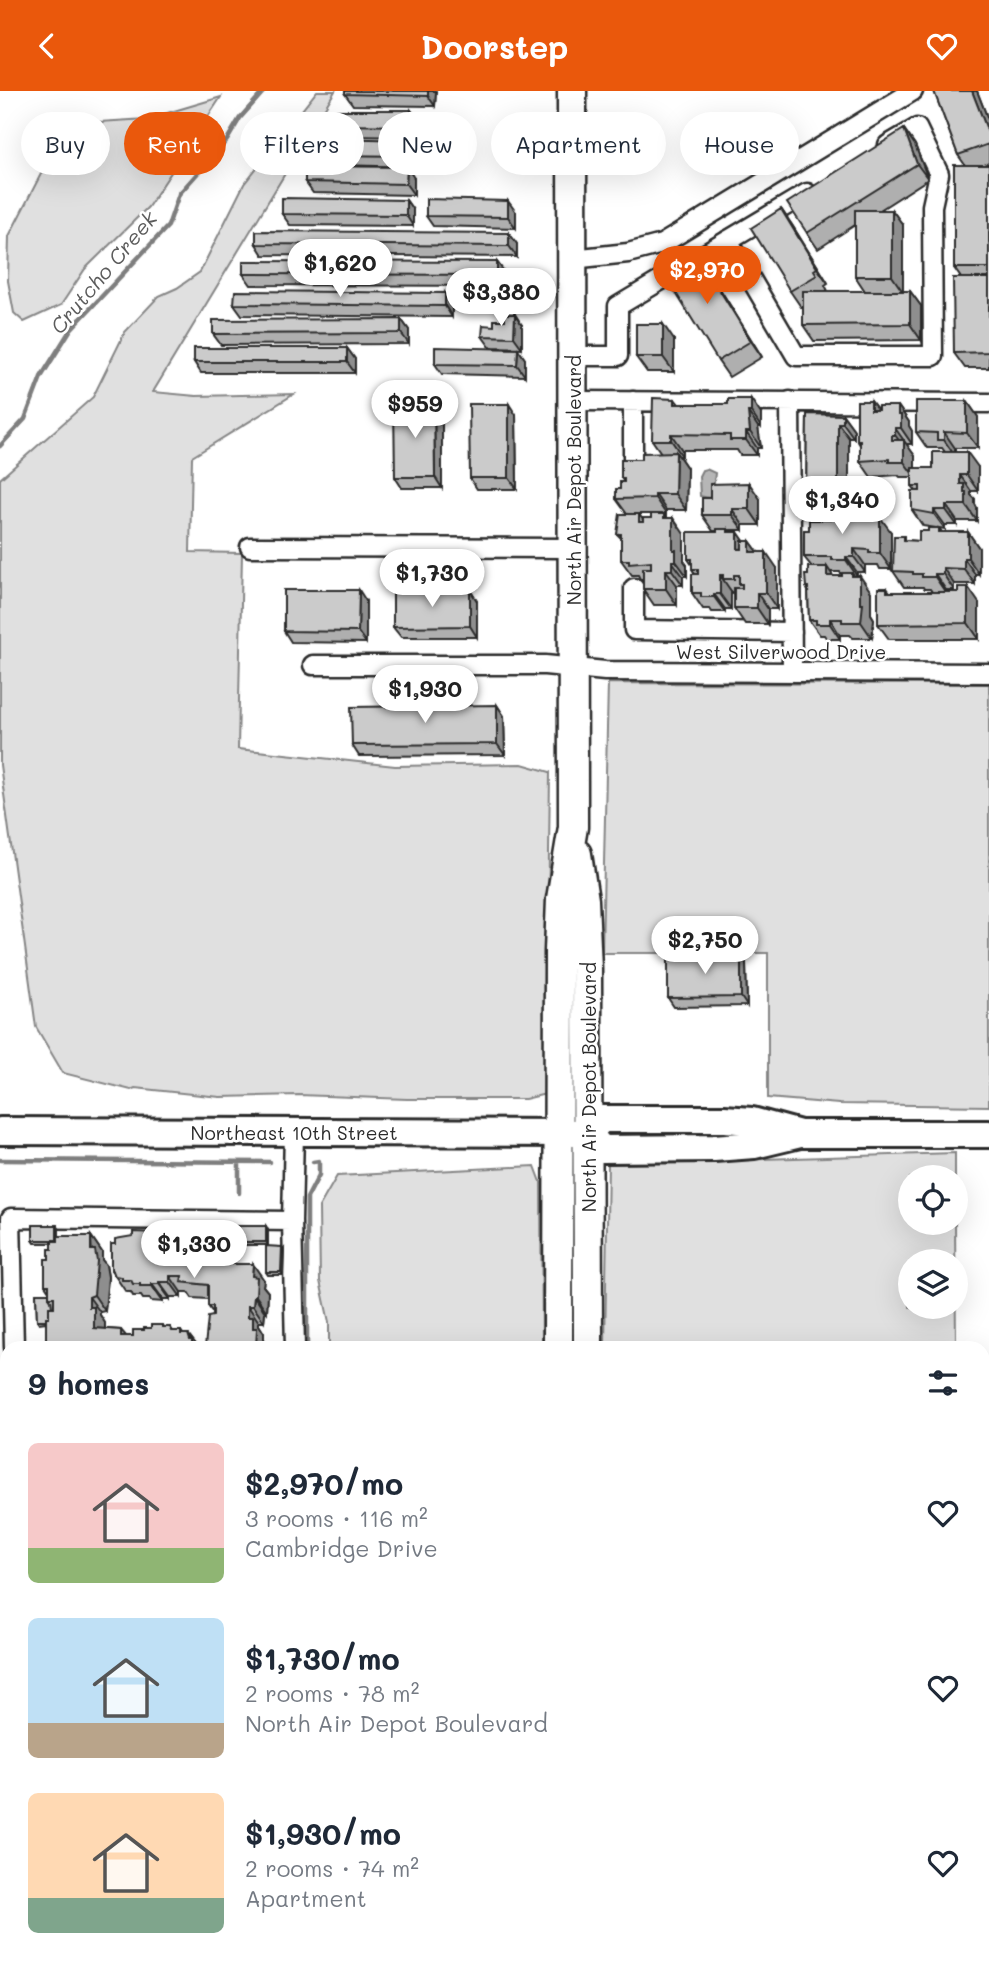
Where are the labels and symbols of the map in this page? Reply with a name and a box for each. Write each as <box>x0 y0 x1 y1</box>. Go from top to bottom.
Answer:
water label: Crutcho Creek <box>44 204 163 339</box>
pin: $1,620 <box>283 239 397 299</box>
pin: $2,970 <box>650 247 764 306</box>
pin: $3,380 <box>444 268 558 328</box>
street label: North Air Depot Boulevard <box>561 355 586 605</box>
pin: $959 <box>374 381 456 440</box>
pin: $1,340 <box>785 477 899 536</box>
pin: $1,730 <box>375 549 489 609</box>
street label: West Silverwood Drive <box>676 639 886 664</box>
pin: $1,930 <box>368 665 482 725</box>
pin: $2,750 <box>648 917 762 976</box>
street label: North Air Depot Boulevard <box>576 962 601 1212</box>
street label: Northeast 10th Street <box>190 1120 398 1145</box>
pin: $1,330 <box>137 1221 251 1280</box>

